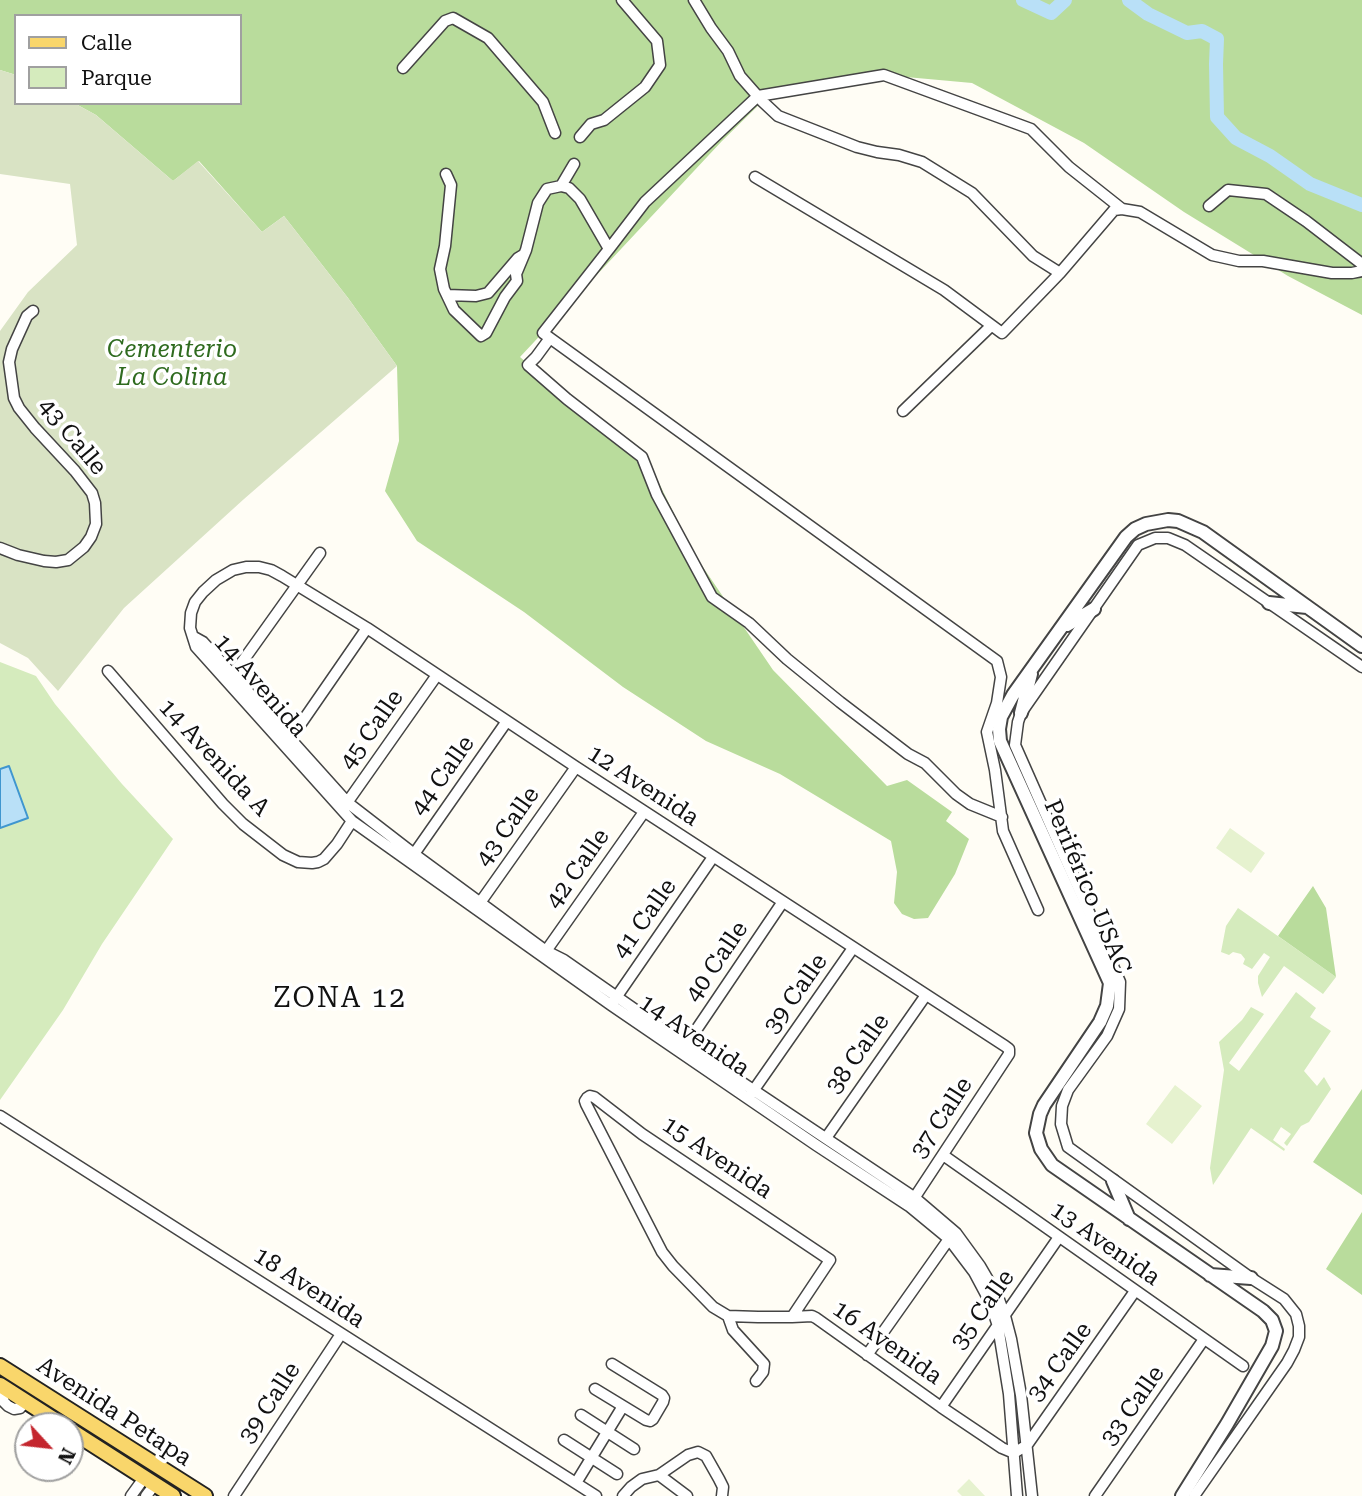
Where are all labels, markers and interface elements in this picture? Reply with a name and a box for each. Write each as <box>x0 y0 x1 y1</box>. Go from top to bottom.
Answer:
legend <box>14 14 242 105</box>
text: Calle <box>81 31 132 55</box>
text: Parque <box>81 66 152 90</box>
park label: Cementerio La Colina <box>107 336 237 392</box>
street label: 43 Calle <box>32 393 112 481</box>
street label: 14 Avenida <box>207 629 313 743</box>
street label: 45 Calle <box>334 684 410 776</box>
street label: 14 Avenida A <box>152 693 276 823</box>
street label: 44 Calle <box>405 730 481 822</box>
street label: 12 Avenida <box>582 739 704 833</box>
street label: 43 Calle <box>470 781 546 873</box>
street label: Periférico USAC <box>1037 795 1137 979</box>
street label: 42 Calle <box>540 823 616 915</box>
street label: 41 Calle <box>607 873 683 965</box>
street label: 40 Calle <box>680 916 754 1008</box>
street label: 39 Calle <box>758 948 834 1040</box>
district label: ZONA 12 <box>274 982 406 1016</box>
street label: 14 Avenida <box>633 989 755 1083</box>
street label: 38 Calle <box>820 1008 896 1100</box>
street label: 37 Calle <box>905 1072 979 1164</box>
street label: 15 Avenida <box>656 1111 778 1205</box>
street label: 13 Avenida <box>1045 1196 1165 1292</box>
street label: 18 Avenida <box>248 1241 370 1335</box>
street label: 35 Calle <box>945 1264 1021 1356</box>
street label: 16 Avenida <box>827 1295 947 1391</box>
street label: 34 Calle <box>1022 1317 1098 1407</box>
street label: Avenida Petapa <box>31 1351 197 1473</box>
street label: 39 Calle <box>233 1357 307 1449</box>
street label: 33 Calle <box>1095 1360 1171 1452</box>
north arrow <box>14 1412 84 1482</box>
text: N <box>53 1444 80 1468</box>

